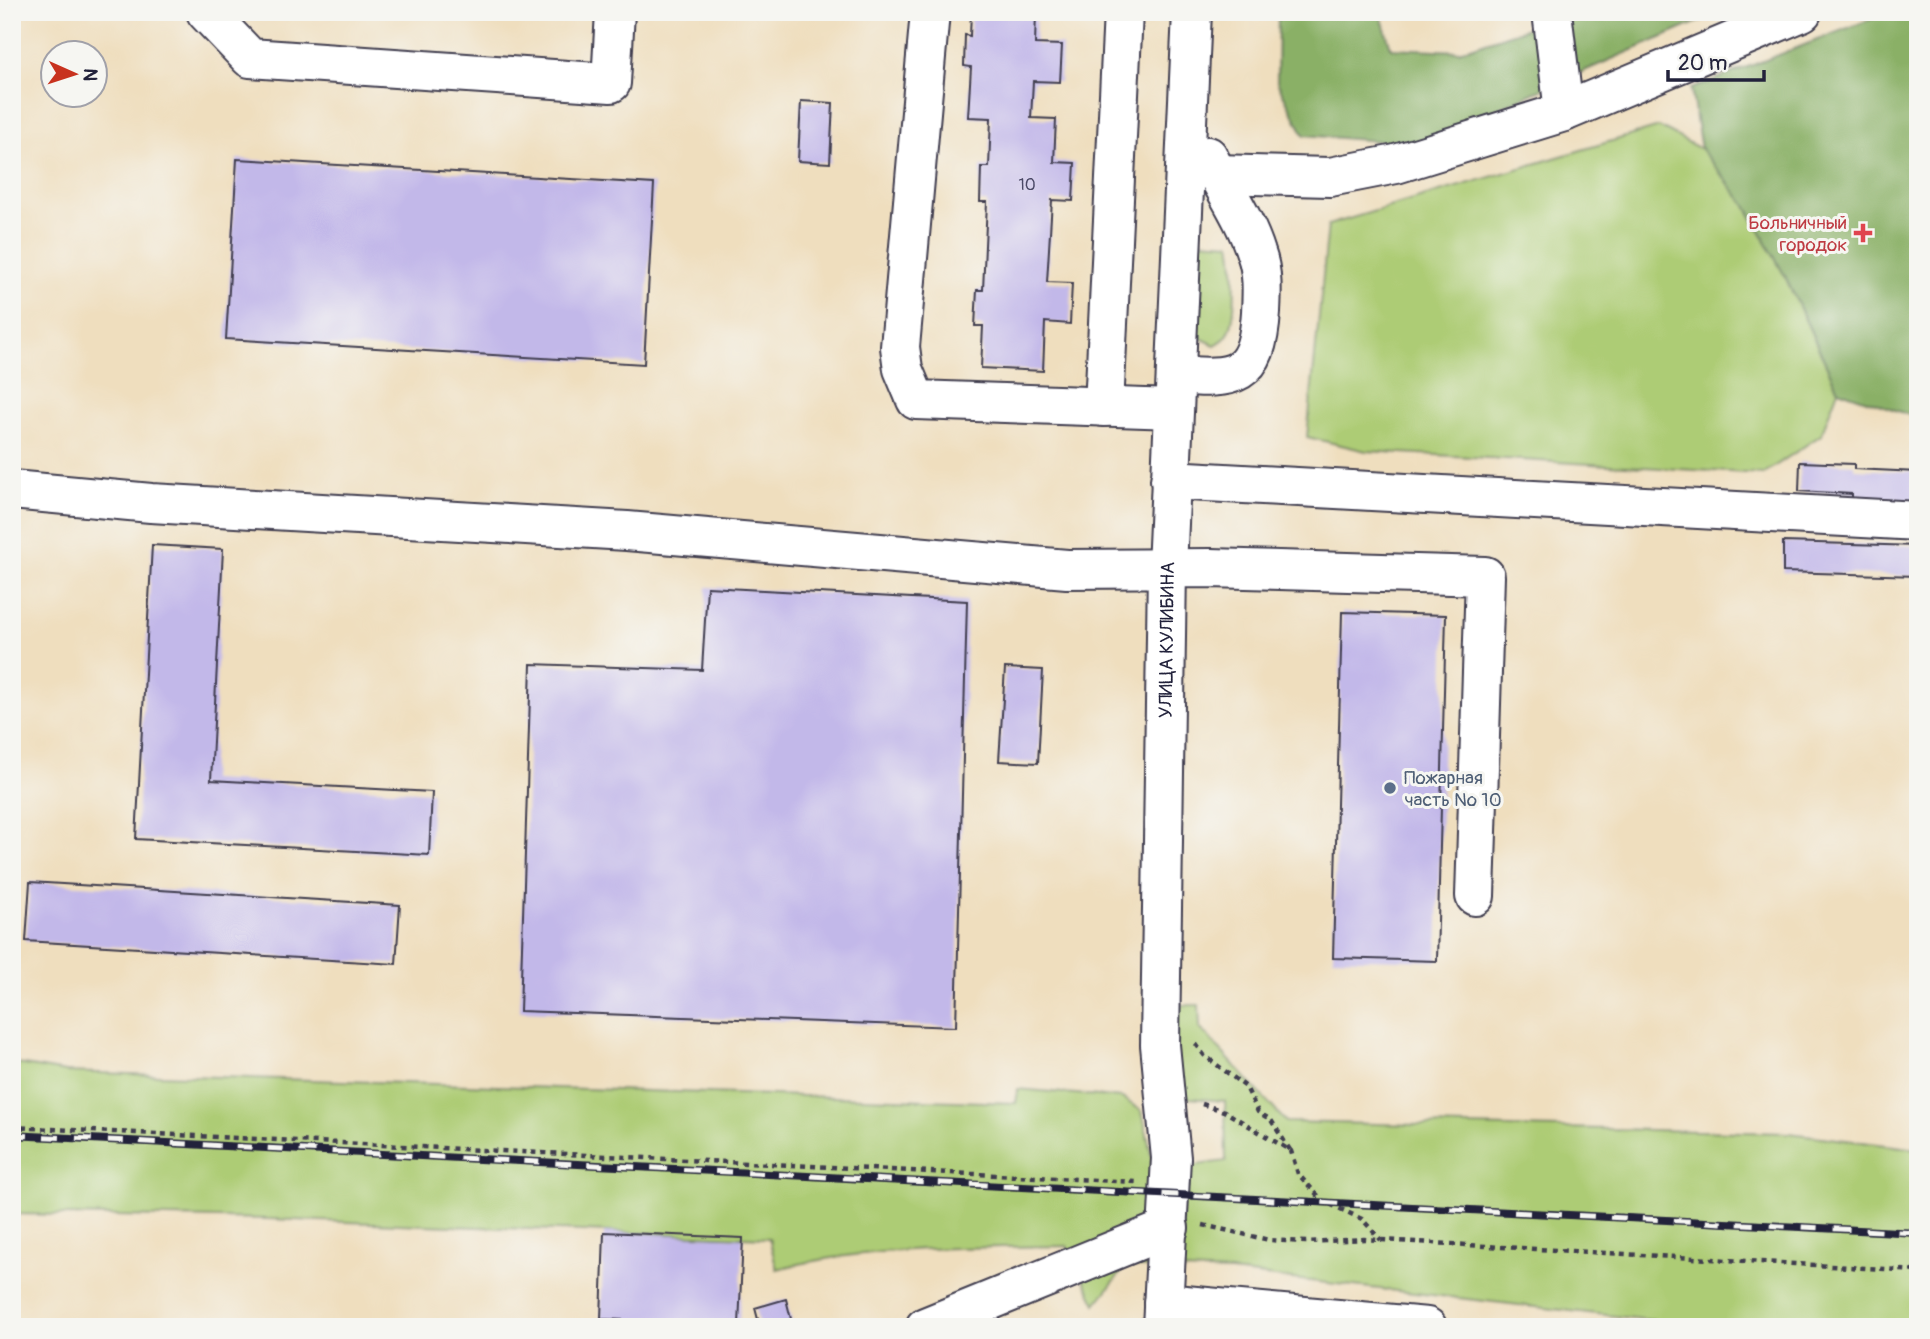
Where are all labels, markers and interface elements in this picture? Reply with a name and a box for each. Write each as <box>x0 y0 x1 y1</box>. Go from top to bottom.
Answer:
north arrow <box>38 38 108 108</box>
scale bar <box>1668 38 1764 82</box>
text: 20 m <box>1678 50 1727 77</box>
text: N <box>78 68 102 82</box>
house number: 10 <box>1018 175 1036 195</box>
place label: Больничный городок <box>1748 211 1847 257</box>
marker: Больничный городок <box>1853 223 1873 243</box>
street label: УЛИЦА КУЛИБИНА <box>1154 561 1180 718</box>
place label: Пожарная часть № 10 <box>1404 766 1502 812</box>
marker: Пожарная часть № 10 <box>1382 780 1398 796</box>

